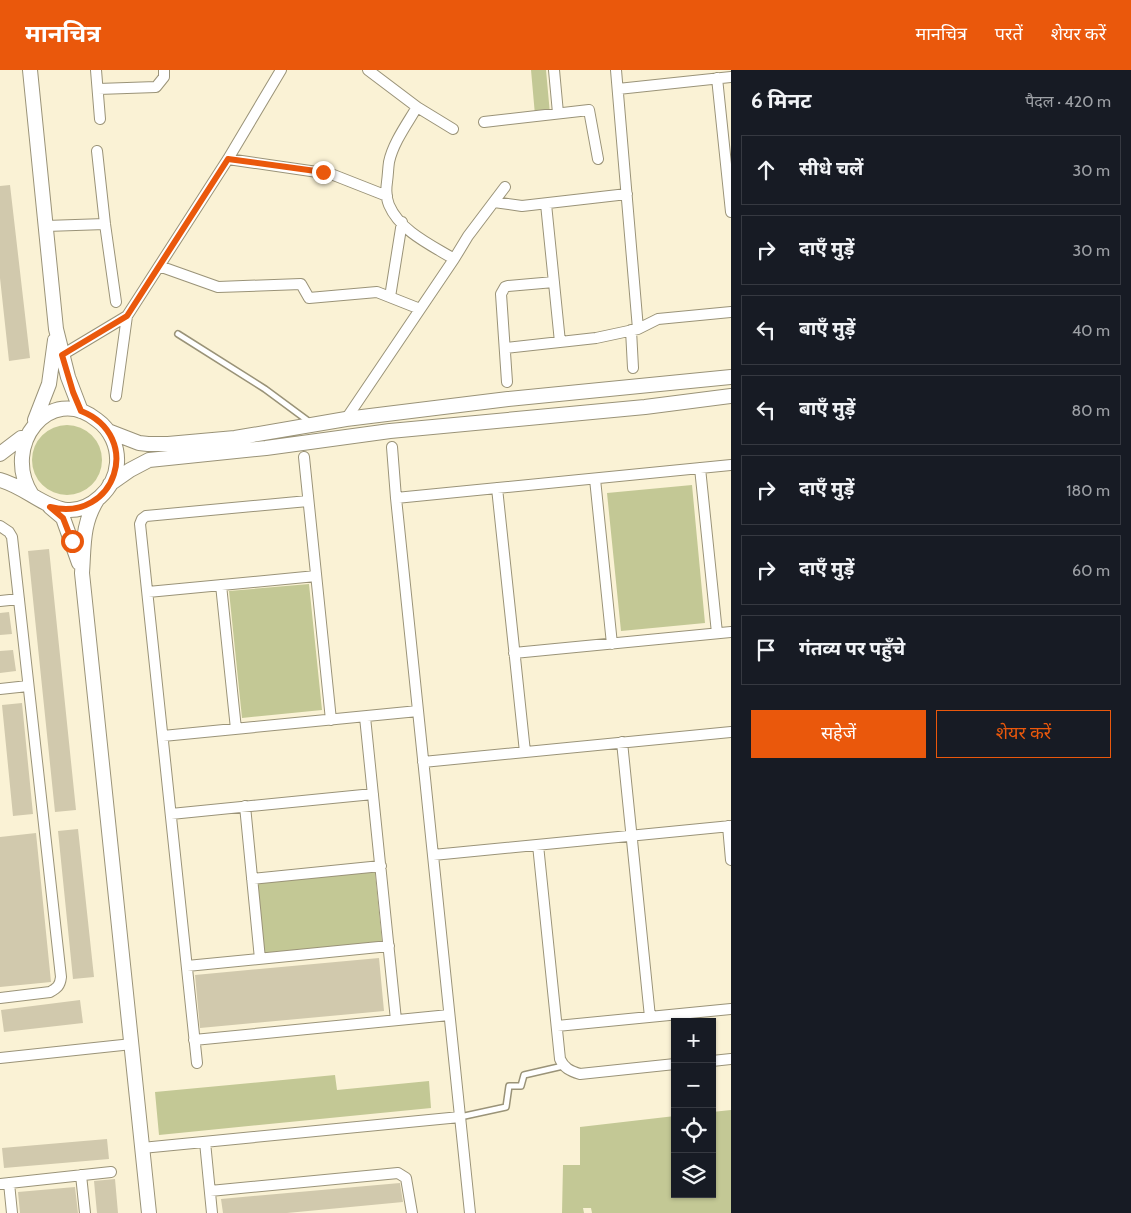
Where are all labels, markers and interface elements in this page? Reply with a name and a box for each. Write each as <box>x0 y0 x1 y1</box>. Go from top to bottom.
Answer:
text: मानचित्र <box>25 19 101 48</box>
text: मानचित्र <box>915 23 967 45</box>
text: परतें <box>995 23 1023 45</box>
text: शेयर करें <box>1051 23 1106 45</box>
text: 6 मिनट <box>751 88 812 113</box>
text: पैदल · 420 m <box>1025 92 1111 111</box>
icon: ahead <box>752 156 780 184</box>
text: सीधे चलें <box>799 157 863 180</box>
route end <box>312 161 335 184</box>
text: 30 m <box>1073 161 1110 180</box>
icon: right <box>752 236 780 264</box>
text: दाएँ मुड़ें <box>799 237 854 260</box>
text: 30 m <box>1073 241 1110 260</box>
icon: left <box>752 316 780 344</box>
text: बाएँ मुड़ें <box>799 317 855 340</box>
text: 40 m <box>1072 321 1110 340</box>
icon: left <box>752 396 780 424</box>
text: बाएँ मुड़ें <box>799 397 855 420</box>
text: 80 m <box>1072 401 1110 420</box>
icon: right <box>752 476 780 504</box>
text: दाएँ मुड़ें <box>799 477 854 500</box>
text: 180 m <box>1066 481 1110 500</box>
route start <box>61 530 84 553</box>
icon: right <box>752 556 780 584</box>
text: दाएँ मुड़ें <box>799 557 854 580</box>
text: 60 m <box>1072 561 1110 580</box>
icon: arrive <box>752 636 780 664</box>
text: गंतव्य पर पहुँचे <box>799 637 905 660</box>
button: सहेजें <box>751 710 926 758</box>
button: शेयर करें <box>936 710 1111 758</box>
map controls <box>671 1018 716 1198</box>
button: + <box>671 1018 716 1063</box>
button: − <box>671 1063 716 1108</box>
button: locate <box>671 1108 716 1153</box>
button: layers <box>671 1153 716 1198</box>

